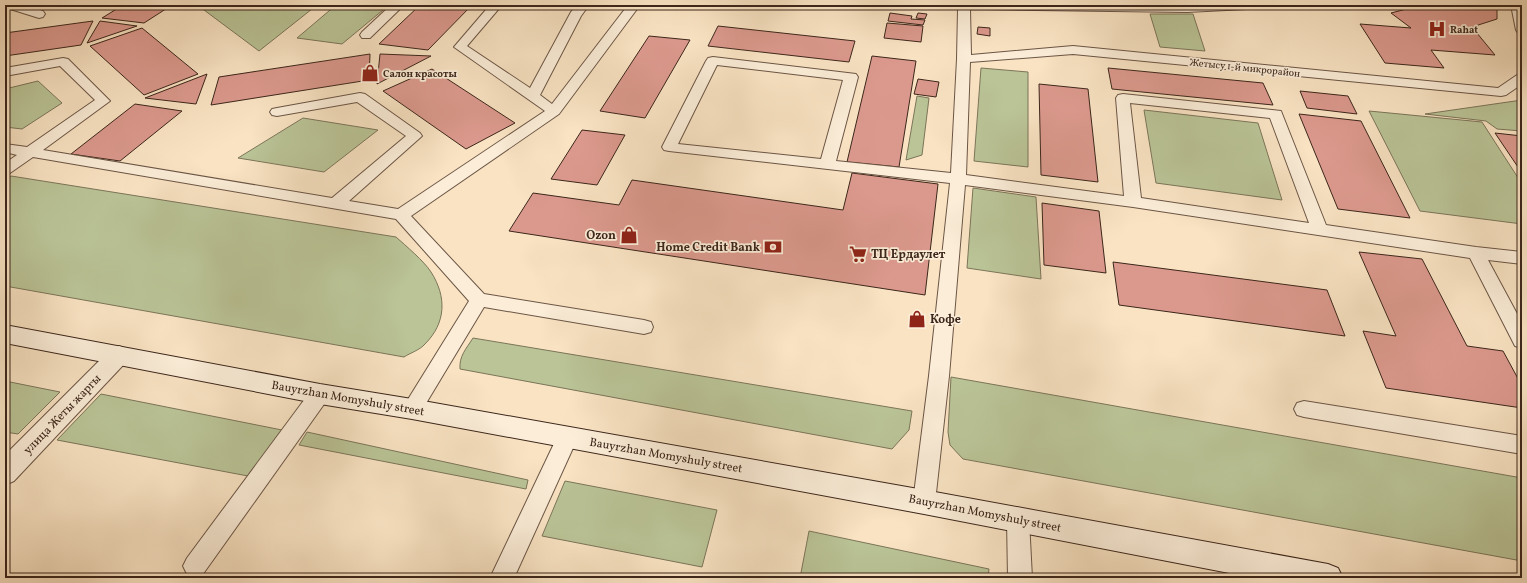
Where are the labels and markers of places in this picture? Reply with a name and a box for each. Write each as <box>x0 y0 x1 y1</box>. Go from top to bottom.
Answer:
hospital icon: Rahat <box>1427 19 1447 39</box>
place label: Rahat <box>1450 23 1478 37</box>
shop icon: Салон красоты <box>360 63 380 83</box>
place label: Салон красоты <box>383 67 457 81</box>
shop icon: Ozon <box>619 225 639 245</box>
place label: Ozon <box>586 228 616 244</box>
bank icon: Home Credit Bank <box>763 237 783 257</box>
place label: Home Credit Bank <box>656 240 761 256</box>
supermarket icon: ТЦ Ердаулет <box>848 244 868 264</box>
place label: ТЦ Ердаулет <box>871 247 946 263</box>
shop icon: Кофе <box>907 309 927 329</box>
place label: Кофе <box>930 312 961 328</box>

